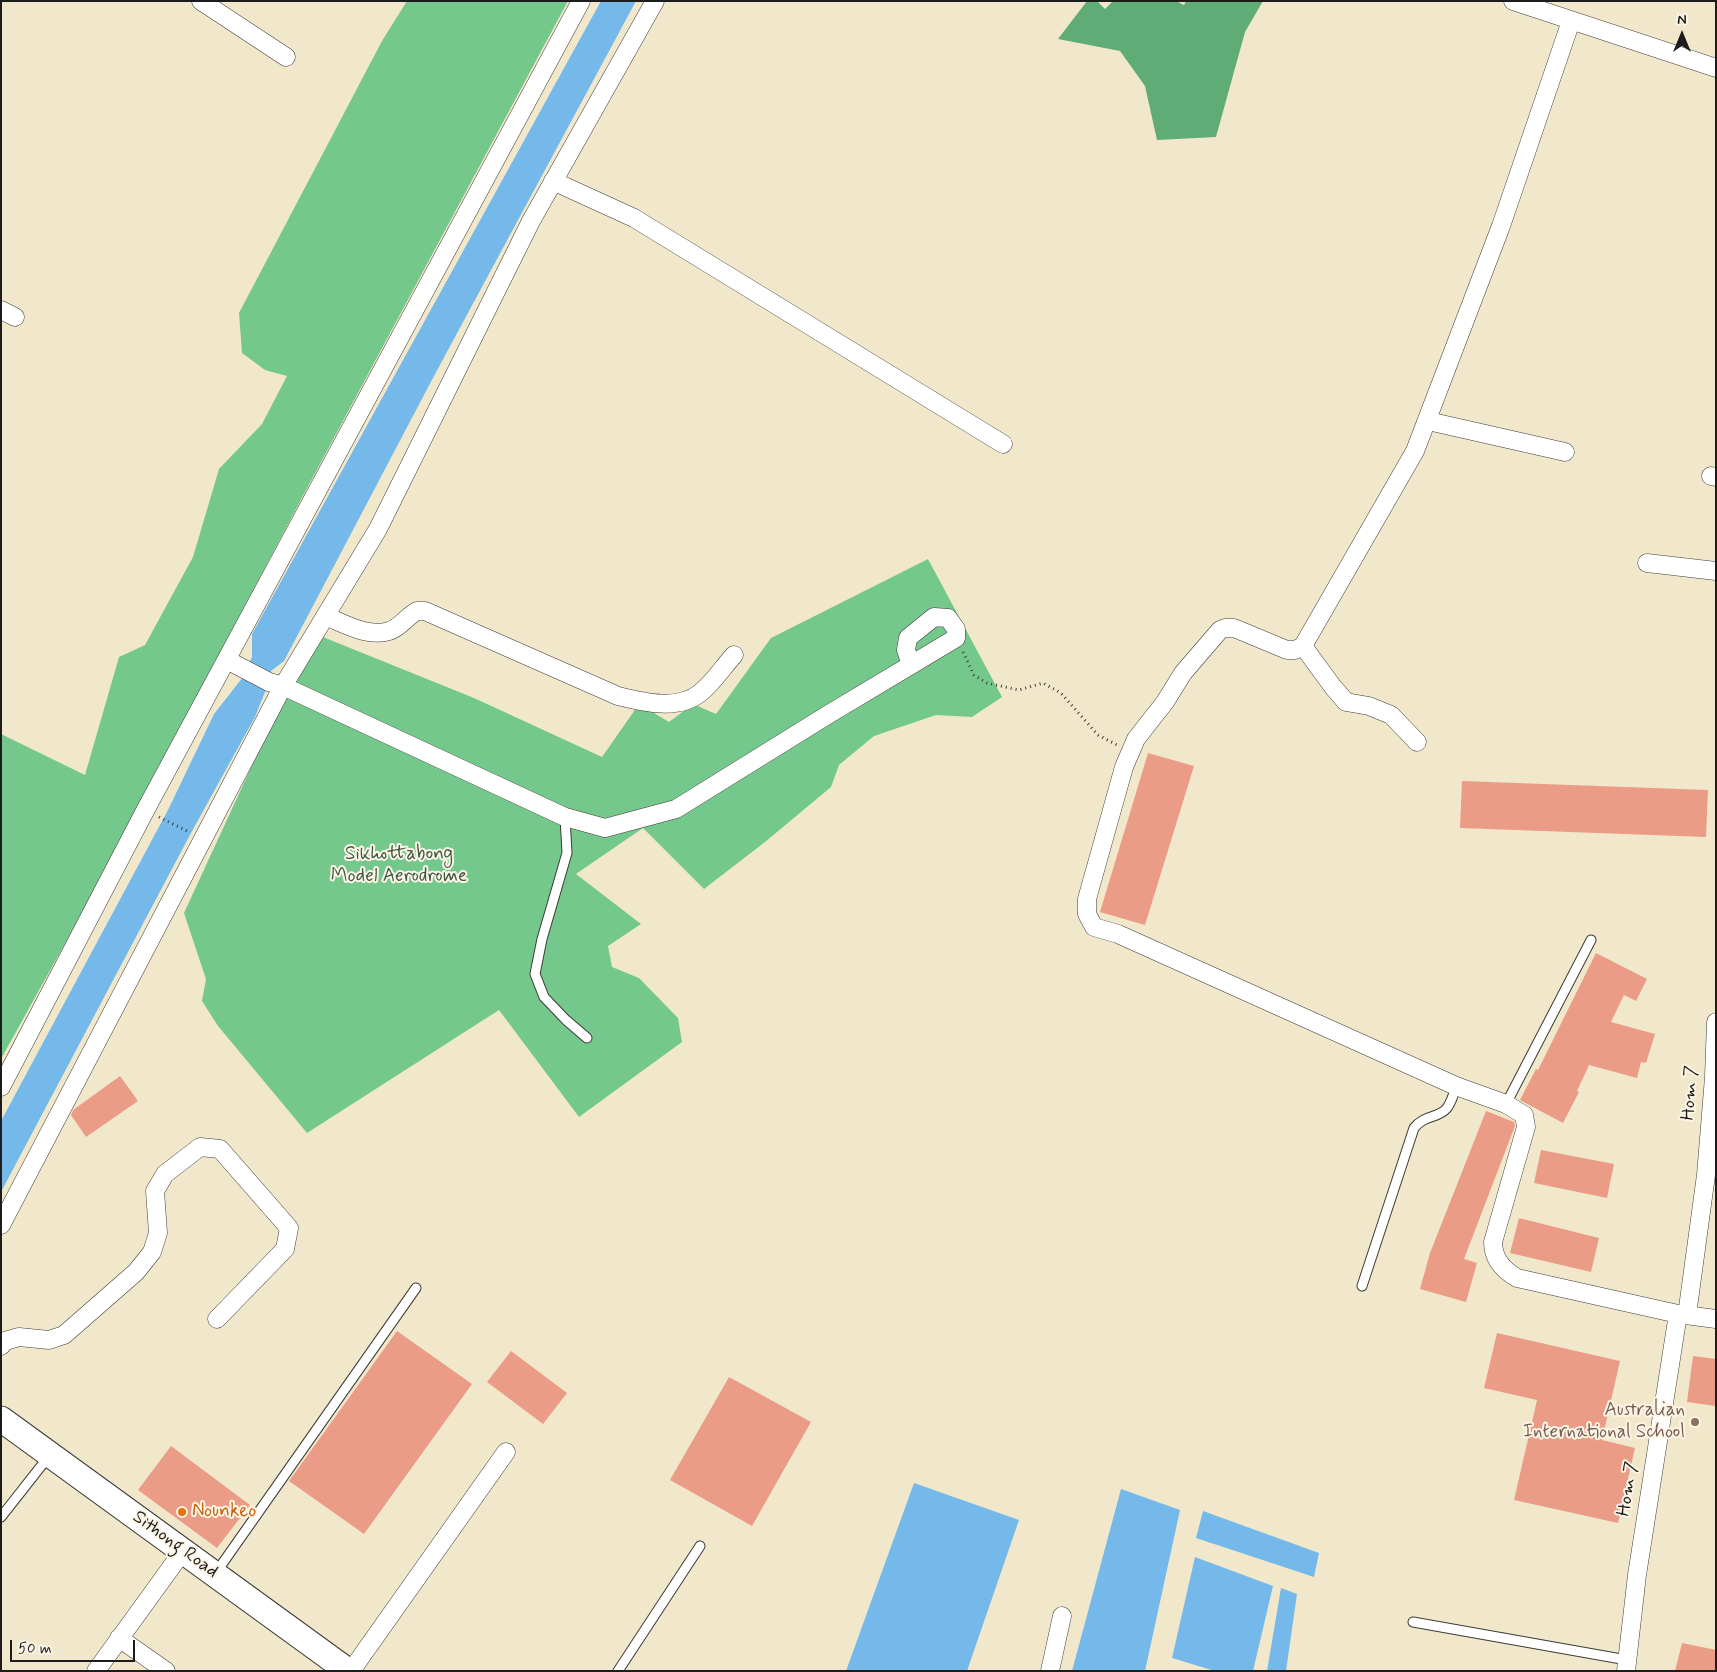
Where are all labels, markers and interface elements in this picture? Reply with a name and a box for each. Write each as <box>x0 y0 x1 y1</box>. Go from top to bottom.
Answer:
north arrow <box>1657 10 1707 60</box>
text: N <box>1677 11 1687 29</box>
park label: Sikhottabong Model Aerodrome <box>331 844 467 888</box>
street label: Hom 7 <box>1678 1065 1704 1121</box>
place label: Australian International School <box>1523 1400 1685 1444</box>
marker: Australian International School <box>1689 1416 1701 1428</box>
street label: Hom 7 <box>1613 1460 1645 1518</box>
place label: Nounkeo <box>192 1501 256 1523</box>
street label: Sithong Road <box>128 1506 222 1584</box>
marker: Nounkeo <box>176 1506 188 1518</box>
scale bar <box>12 1630 138 1662</box>
text: 50 m <box>18 1639 52 1659</box>

